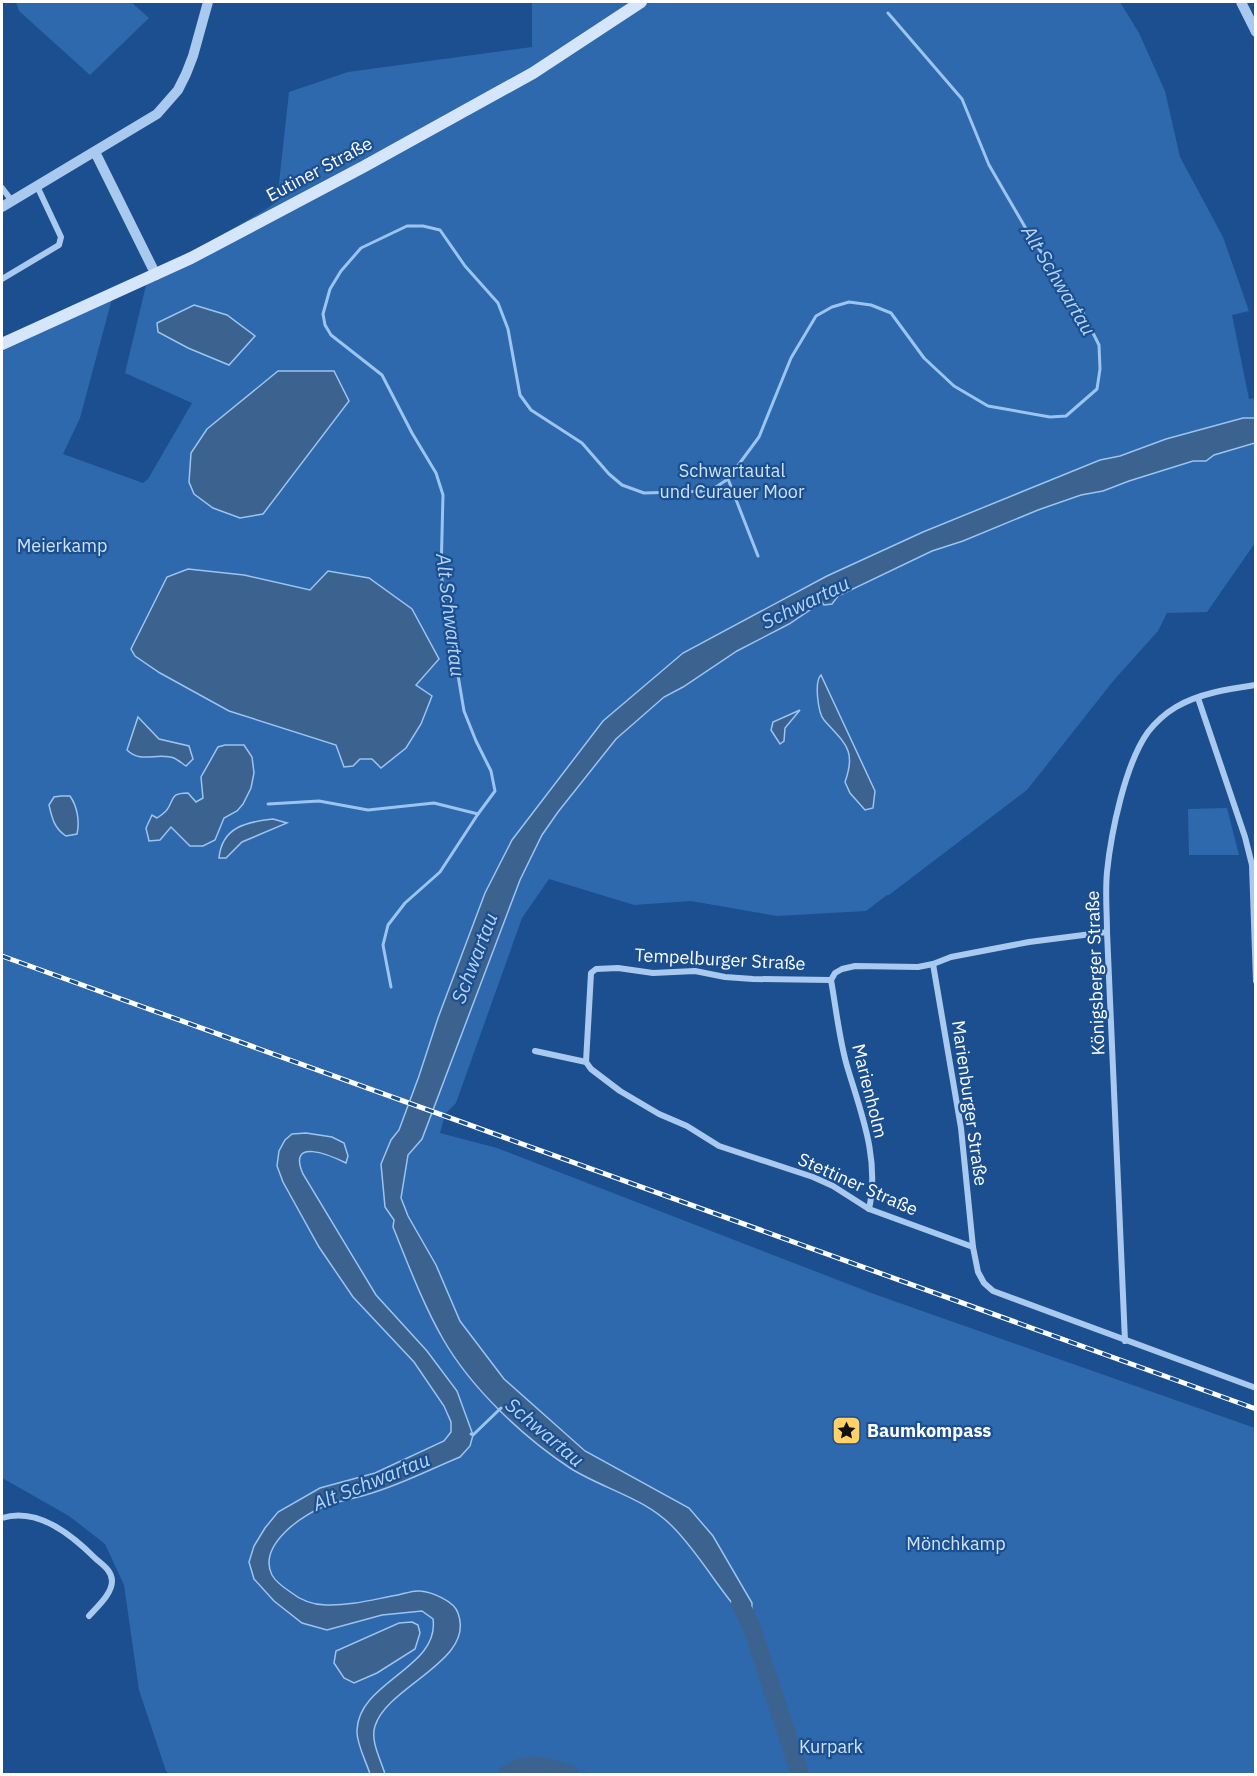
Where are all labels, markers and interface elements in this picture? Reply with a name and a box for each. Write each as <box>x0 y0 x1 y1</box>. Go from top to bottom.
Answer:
street label: Eutiner Straße <box>262 131 376 207</box>
water label: Alt Schwartau <box>1015 219 1103 340</box>
park label: Schwartautal und Curauer Moor <box>659 459 805 503</box>
park label: Meierkamp <box>17 534 107 557</box>
water label: Alt Schwartau <box>430 551 472 678</box>
water label: Schwartau <box>756 569 854 635</box>
street label: Königsberger Straße <box>1081 890 1109 1056</box>
water label: Schwartau <box>444 909 504 1007</box>
street label: Tempelburger Straße <box>634 943 806 975</box>
street label: Marienburger Straße <box>947 1019 993 1187</box>
street label: Marienholm <box>847 1041 893 1141</box>
street label: Stettiner Straße <box>794 1147 922 1221</box>
water label: Schwartau <box>500 1391 590 1473</box>
place icon: Baumkompass <box>830 1414 862 1446</box>
place label: Baumkompass <box>867 1419 991 1442</box>
water label: Alt Schwartau <box>308 1445 434 1517</box>
park label: Mönchkamp <box>906 1532 1006 1555</box>
park label: Kurpark <box>799 1735 864 1758</box>

